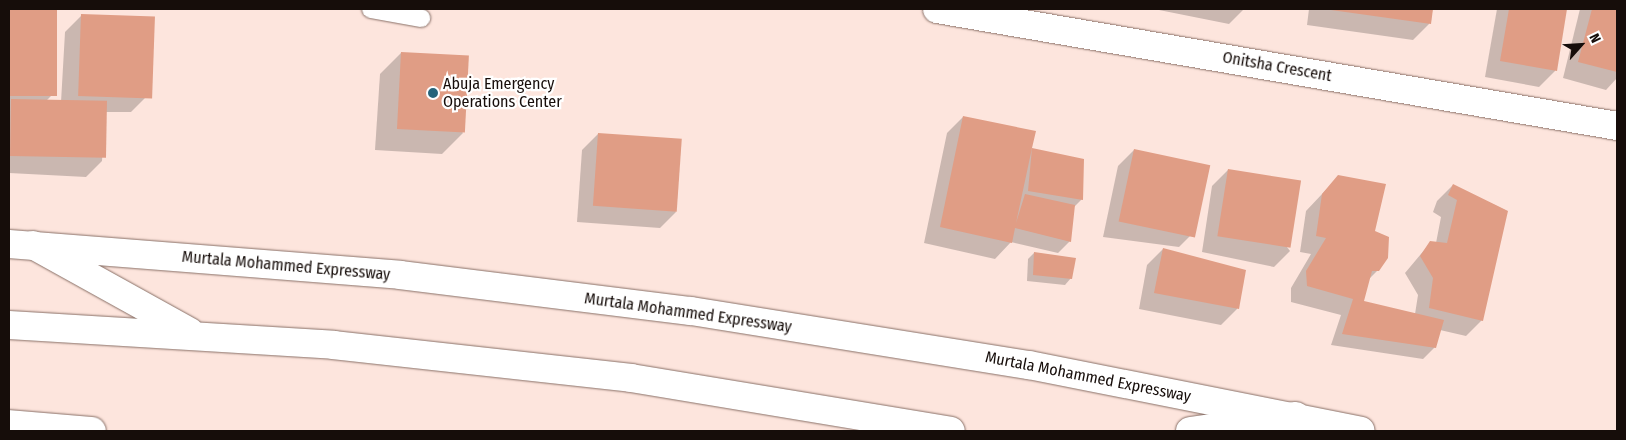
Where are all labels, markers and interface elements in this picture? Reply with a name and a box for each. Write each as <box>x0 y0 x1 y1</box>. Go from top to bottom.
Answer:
north arrow <box>1556 20 1606 70</box>
text: N <box>1585 31 1604 46</box>
street label: Onitsha Crescent <box>1221 48 1333 86</box>
place label: Abuja Emergency Operations Center <box>443 74 562 112</box>
marker: Abuja Emergency Operations Center <box>427 87 439 99</box>
street label: Murtala Mohammed Expressway <box>181 247 391 285</box>
street label: Murtala Mohammed Expressway <box>583 289 793 337</box>
street label: Murtala Mohammed Expressway <box>983 348 1193 406</box>

